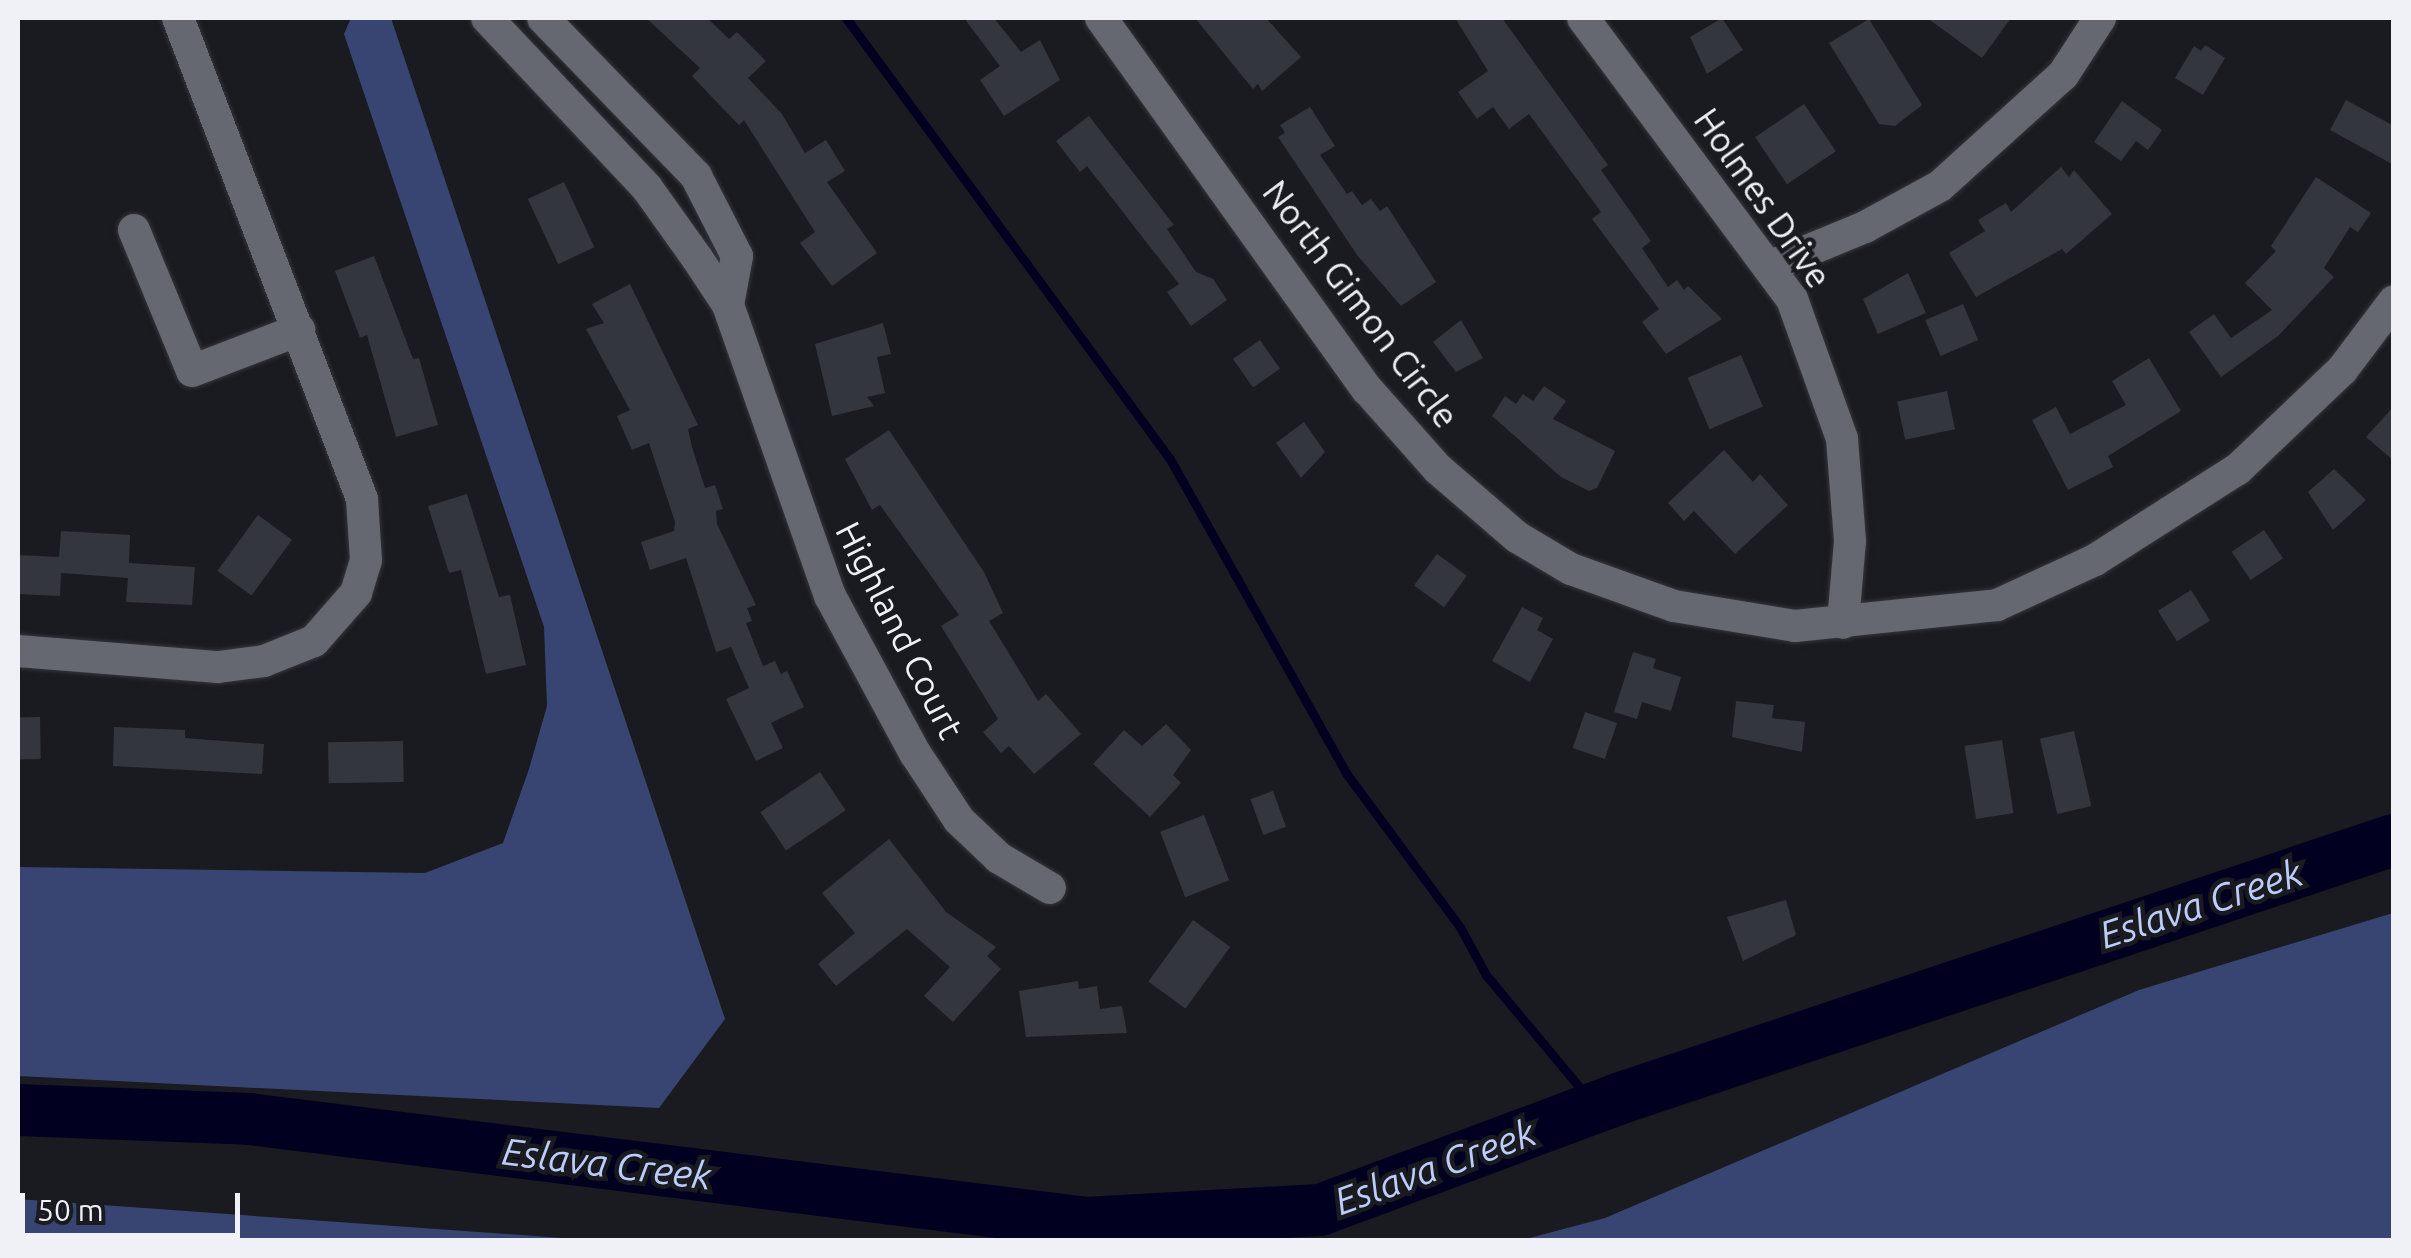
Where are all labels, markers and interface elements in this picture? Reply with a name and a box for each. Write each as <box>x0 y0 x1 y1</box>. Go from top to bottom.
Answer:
street label: Holmes Drive <box>1686 100 1840 296</box>
street label: North Gimon Circle <box>1254 172 1468 436</box>
street label: Highland Court <box>827 515 973 745</box>
water label: Eslava Creek <box>2094 850 2308 958</box>
water label: Eslava Creek <box>1328 1110 1542 1224</box>
water label: Eslava Creek <box>500 1129 714 1199</box>
scale bar <box>25 1173 245 1235</box>
text: 50 m <box>37 1193 104 1227</box>

